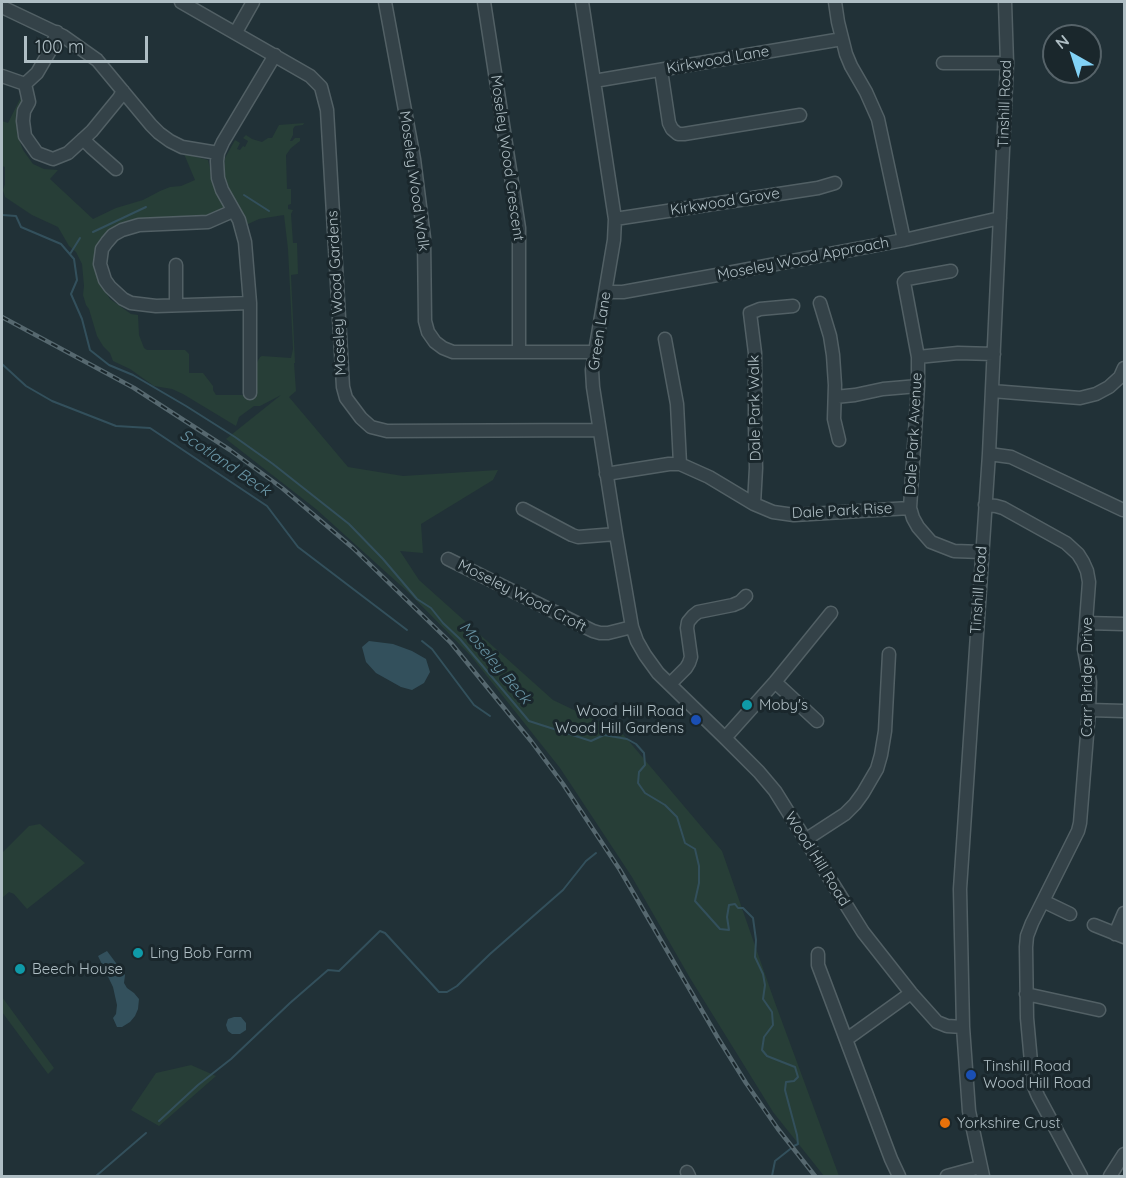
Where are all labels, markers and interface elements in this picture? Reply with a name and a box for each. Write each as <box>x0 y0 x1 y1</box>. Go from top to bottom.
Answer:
scale bar <box>27 24 152 62</box>
north arrow <box>1042 24 1102 84</box>
text: N <box>1051 30 1073 53</box>
text: 100 m <box>35 35 84 58</box>
street label: Kirkwood Lane <box>665 42 771 78</box>
street label: Tinshill Road <box>994 60 1016 148</box>
street label: Moseley Wood Crescent <box>486 74 528 242</box>
street label: Moseley Wood Walk <box>395 110 433 252</box>
street label: Kirkwood Grove <box>669 184 781 220</box>
street label: Moseley Wood Gardens <box>324 210 350 376</box>
street label: Moseley Wood Approach <box>716 234 890 284</box>
street label: Green Lane <box>585 290 615 372</box>
street label: Dale Park Walk <box>745 355 765 461</box>
street label: Dale Park Avenue <box>902 372 926 496</box>
water label: Scotland Beck <box>176 426 274 500</box>
street label: Dale Park Rise <box>791 499 893 523</box>
street label: Tinshill Road <box>967 546 991 634</box>
street label: Moseley Wood Croft <box>455 556 589 636</box>
street label: Carr Bridge Drive <box>1078 617 1096 737</box>
water label: Moseley Beck <box>455 618 535 708</box>
place label: Moby's <box>759 696 808 714</box>
marker: Moby's <box>740 698 754 712</box>
place label: Wood Hill Road Wood Hill Gardens <box>555 702 684 737</box>
marker: Wood Hill Road Wood Hill Gardens <box>689 713 703 727</box>
street label: Wood Hill Road <box>781 809 853 909</box>
place label: Ling Bob Farm <box>150 944 252 962</box>
marker: Ling Bob Farm <box>131 946 145 960</box>
place label: Beech House <box>32 960 123 978</box>
marker: Beech House <box>13 962 27 976</box>
place label: Tinshill Road Wood Hill Road <box>983 1057 1091 1092</box>
marker: Tinshill Road Wood Hill Road <box>964 1068 978 1082</box>
place label: Yorkshire Crust <box>957 1114 1061 1132</box>
marker: Yorkshire Crust <box>938 1116 952 1130</box>

